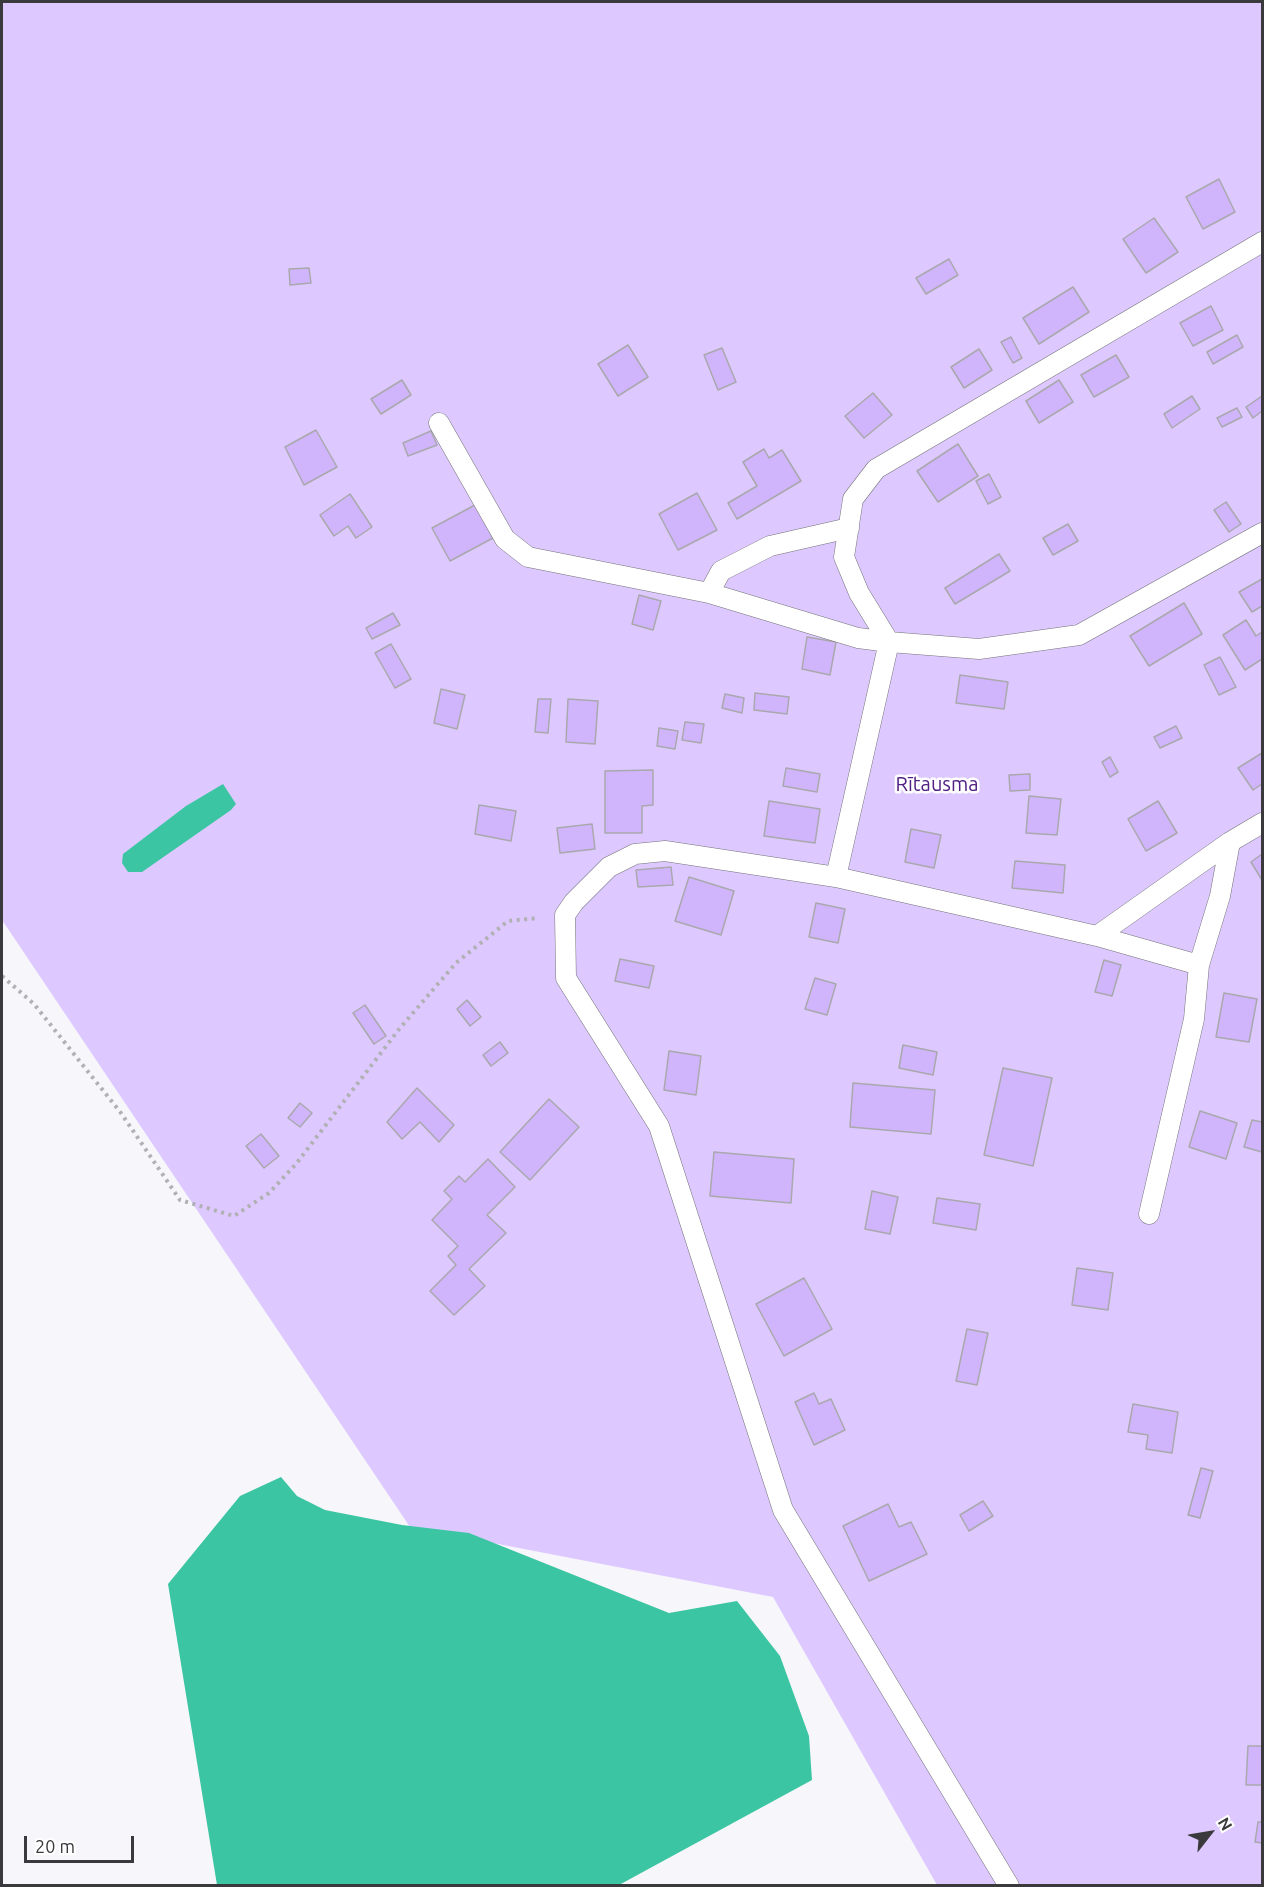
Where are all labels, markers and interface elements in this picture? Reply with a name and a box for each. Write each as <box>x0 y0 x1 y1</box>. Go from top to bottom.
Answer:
park label: Rītausma <box>895 772 979 796</box>
north arrow <box>1180 1803 1240 1863</box>
text: N <box>1215 1814 1236 1833</box>
scale bar <box>27 1824 136 1862</box>
text: 20 m <box>35 1836 75 1856</box>

